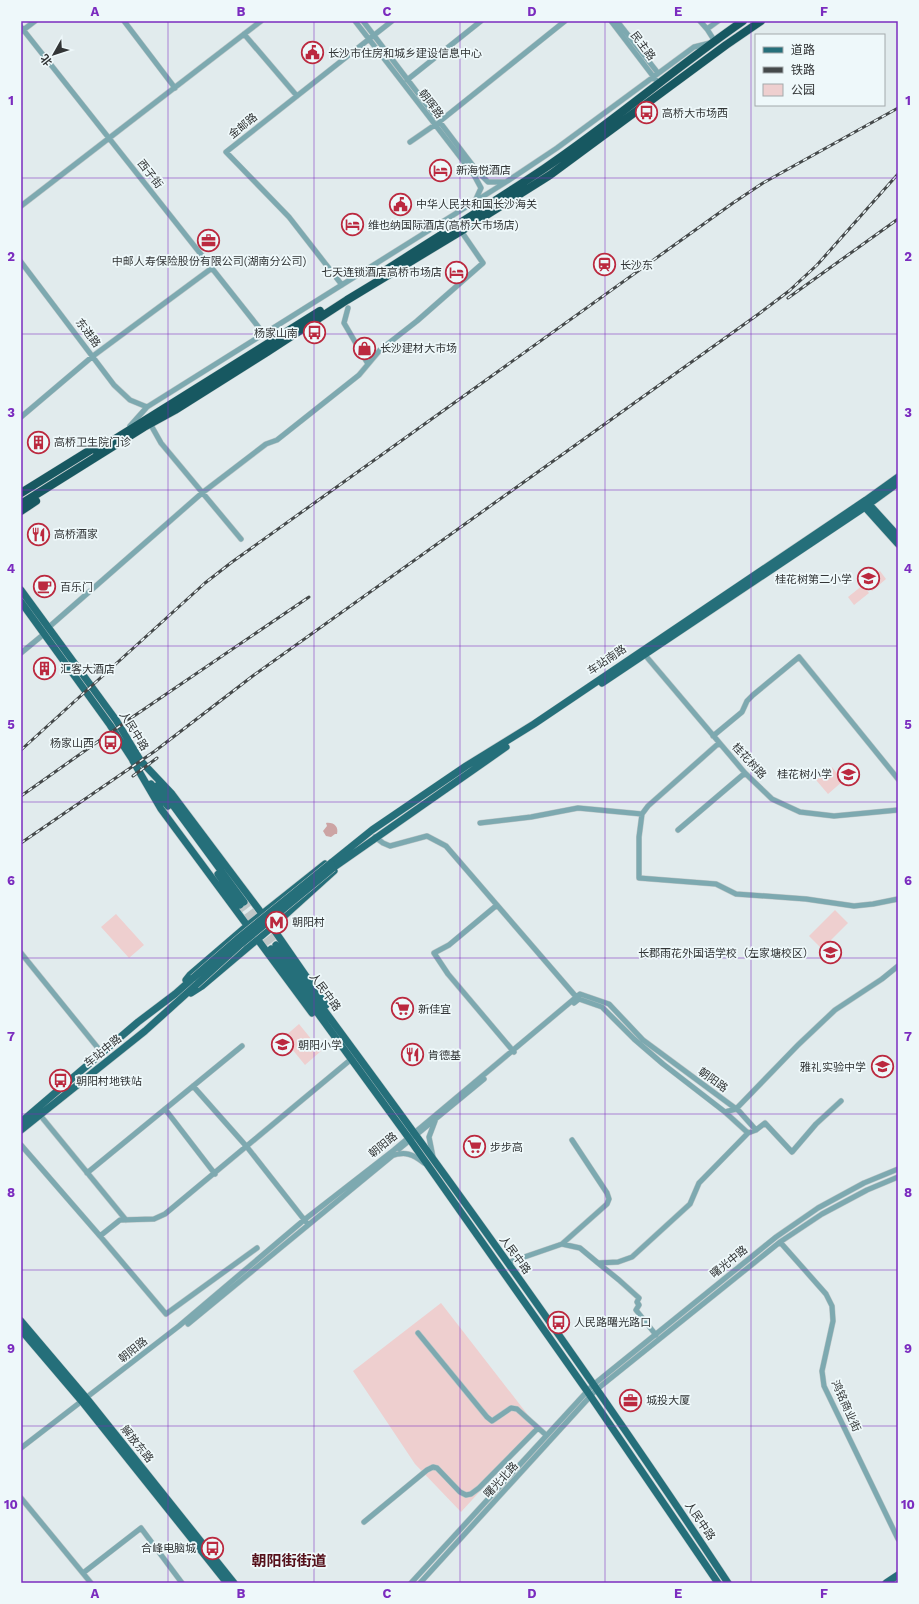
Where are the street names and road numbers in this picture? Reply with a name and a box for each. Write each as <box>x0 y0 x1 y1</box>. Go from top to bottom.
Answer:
street label: 民主路 <box>628 29 658 63</box>
street label: 朝晖路 <box>416 87 446 121</box>
street label: 金邮路 <box>226 111 260 141</box>
street label: 西子街 <box>135 157 165 191</box>
street label: 东进路 <box>73 316 103 350</box>
street label: 车站南路 <box>585 642 629 678</box>
street label: 人民中路 <box>117 709 151 753</box>
street label: 桂花树路 <box>729 740 769 782</box>
street label: 人民中路 <box>307 970 343 1014</box>
street label: 车站中路 <box>82 1032 124 1070</box>
street label: 朝阳路 <box>696 1065 730 1095</box>
street label: 朝阳路 <box>366 1130 400 1160</box>
street label: 人民中路 <box>497 1233 533 1277</box>
street label: 曙光中路 <box>708 1243 750 1281</box>
street label: 朝阳路 <box>116 1335 150 1365</box>
street label: 鸿铭商业街 <box>829 1378 863 1434</box>
street label: 解放东路 <box>118 1423 156 1465</box>
street label: 曙光北路 <box>481 1459 521 1501</box>
street label: 人民中路 <box>682 1499 718 1543</box>

